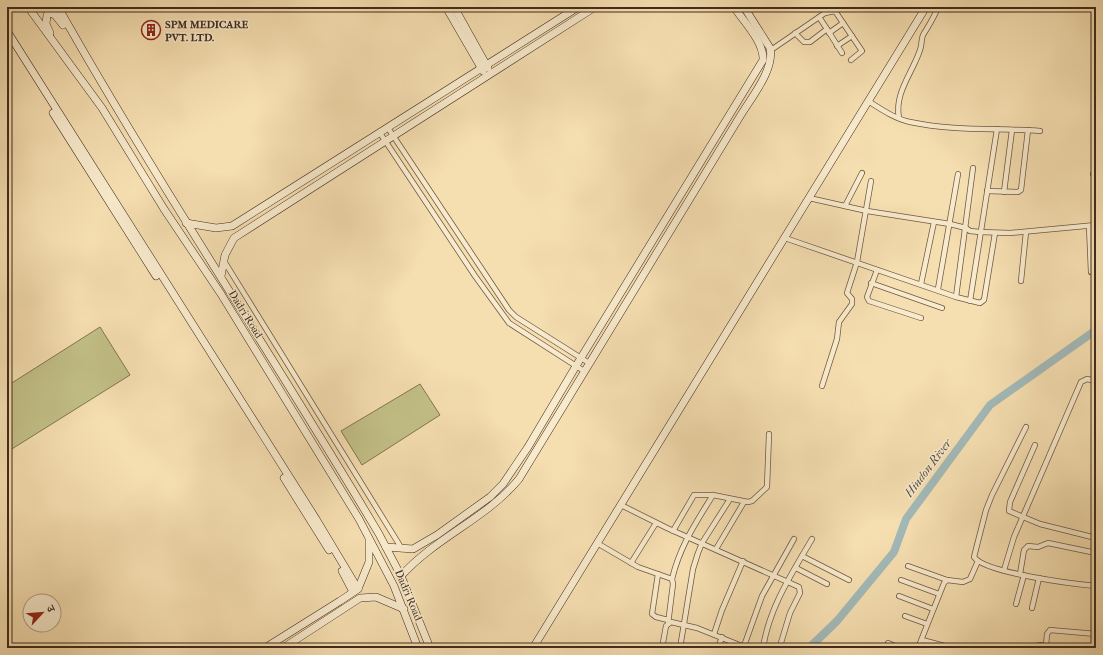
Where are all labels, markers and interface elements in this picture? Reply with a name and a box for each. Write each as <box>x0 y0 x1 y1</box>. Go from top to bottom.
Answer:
place label: SPM MEDICARE PVT. LTD. <box>165 18 248 44</box>
building icon: SPM MEDICARE PVT. LTD. <box>140 19 162 41</box>
street label: Dadri Road <box>226 288 266 342</box>
water label: Hindon River <box>901 435 955 500</box>
street label: Dadri Road <box>392 568 426 624</box>
north arrow <box>22 593 62 633</box>
text: उ <box>43 603 58 615</box>

